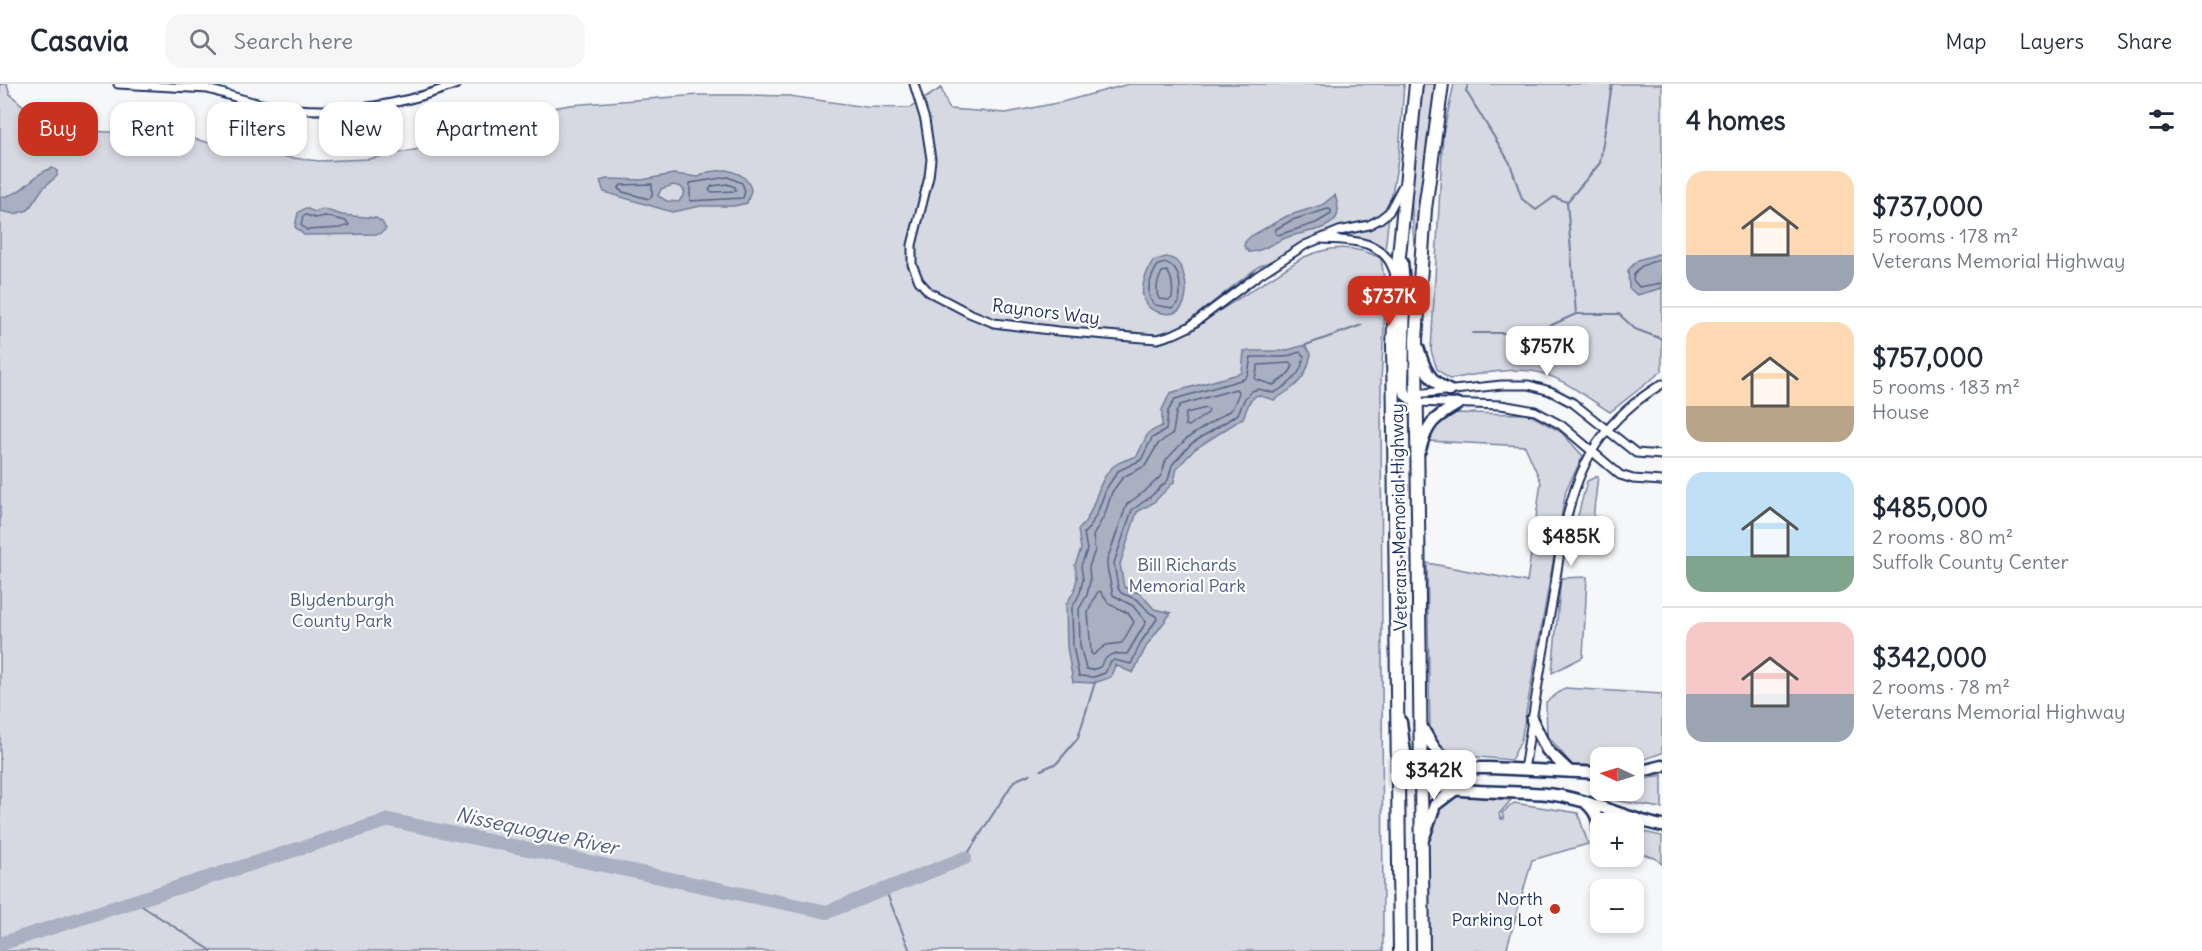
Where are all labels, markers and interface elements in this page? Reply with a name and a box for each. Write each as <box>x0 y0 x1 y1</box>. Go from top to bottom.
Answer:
search box <box>165 14 585 68</box>
text: Casavia <box>30 23 129 59</box>
icon: search <box>186 25 219 58</box>
text: Search here <box>234 27 353 55</box>
text: Map <box>1946 28 1986 55</box>
text: Layers <box>2019 28 2084 55</box>
text: Share <box>2117 28 2172 55</box>
chip: Buy <box>18 102 98 156</box>
chip: Rent <box>110 102 195 156</box>
chip: Filters <box>207 102 307 156</box>
chip: New <box>319 102 403 156</box>
chip: Apartment <box>415 102 559 156</box>
text: 4 homes <box>1686 104 1785 137</box>
icon: filters <box>2145 104 2178 137</box>
text: $737,000 <box>1872 190 1983 223</box>
icon: home <box>1734 195 1806 267</box>
text: 5 rooms · 178 m² <box>1872 223 2018 248</box>
text: Veterans Memorial Highway <box>1872 248 2125 273</box>
pin: $737K <box>1347 276 1431 327</box>
text: $737K <box>1362 283 1416 308</box>
street label: Raynors Way <box>991 293 1101 330</box>
pin: $757K <box>1505 326 1589 377</box>
text: $757K <box>1520 333 1574 358</box>
text: $757,000 <box>1872 341 1984 374</box>
icon: home <box>1734 346 1806 418</box>
text: 5 rooms · 183 m² <box>1872 374 2020 399</box>
text: House <box>1872 399 1929 424</box>
street label: Veterans Memorial Highway <box>1385 403 1412 631</box>
text: $485,000 <box>1872 491 1988 524</box>
icon: home <box>1734 496 1806 568</box>
pin: $485K <box>1529 516 1613 567</box>
text: $485K <box>1542 523 1600 548</box>
text: 2 rooms · 80 m² <box>1872 524 2013 549</box>
text: Suffolk County Center <box>1872 549 2069 574</box>
park label: Bill Richards Memorial Park <box>1128 553 1246 597</box>
park label: Blydenburgh County Park <box>290 588 394 632</box>
text: $342,000 <box>1872 641 1987 674</box>
icon: home <box>1734 646 1806 718</box>
text: 2 rooms · 78 m² <box>1872 674 2010 699</box>
text: Veterans Memorial Highway <box>1872 699 2125 724</box>
north arrow <box>1590 747 1644 801</box>
map controls <box>1590 747 1644 933</box>
pin: $342K <box>1392 750 1476 801</box>
text: $342K <box>1405 757 1463 782</box>
water label: Nissequogue River <box>454 801 623 860</box>
button: + <box>1590 813 1644 867</box>
button: − <box>1590 879 1644 933</box>
place label: North Parking Lot <box>1451 887 1543 931</box>
marker: North Parking Lot <box>1548 902 1562 916</box>

